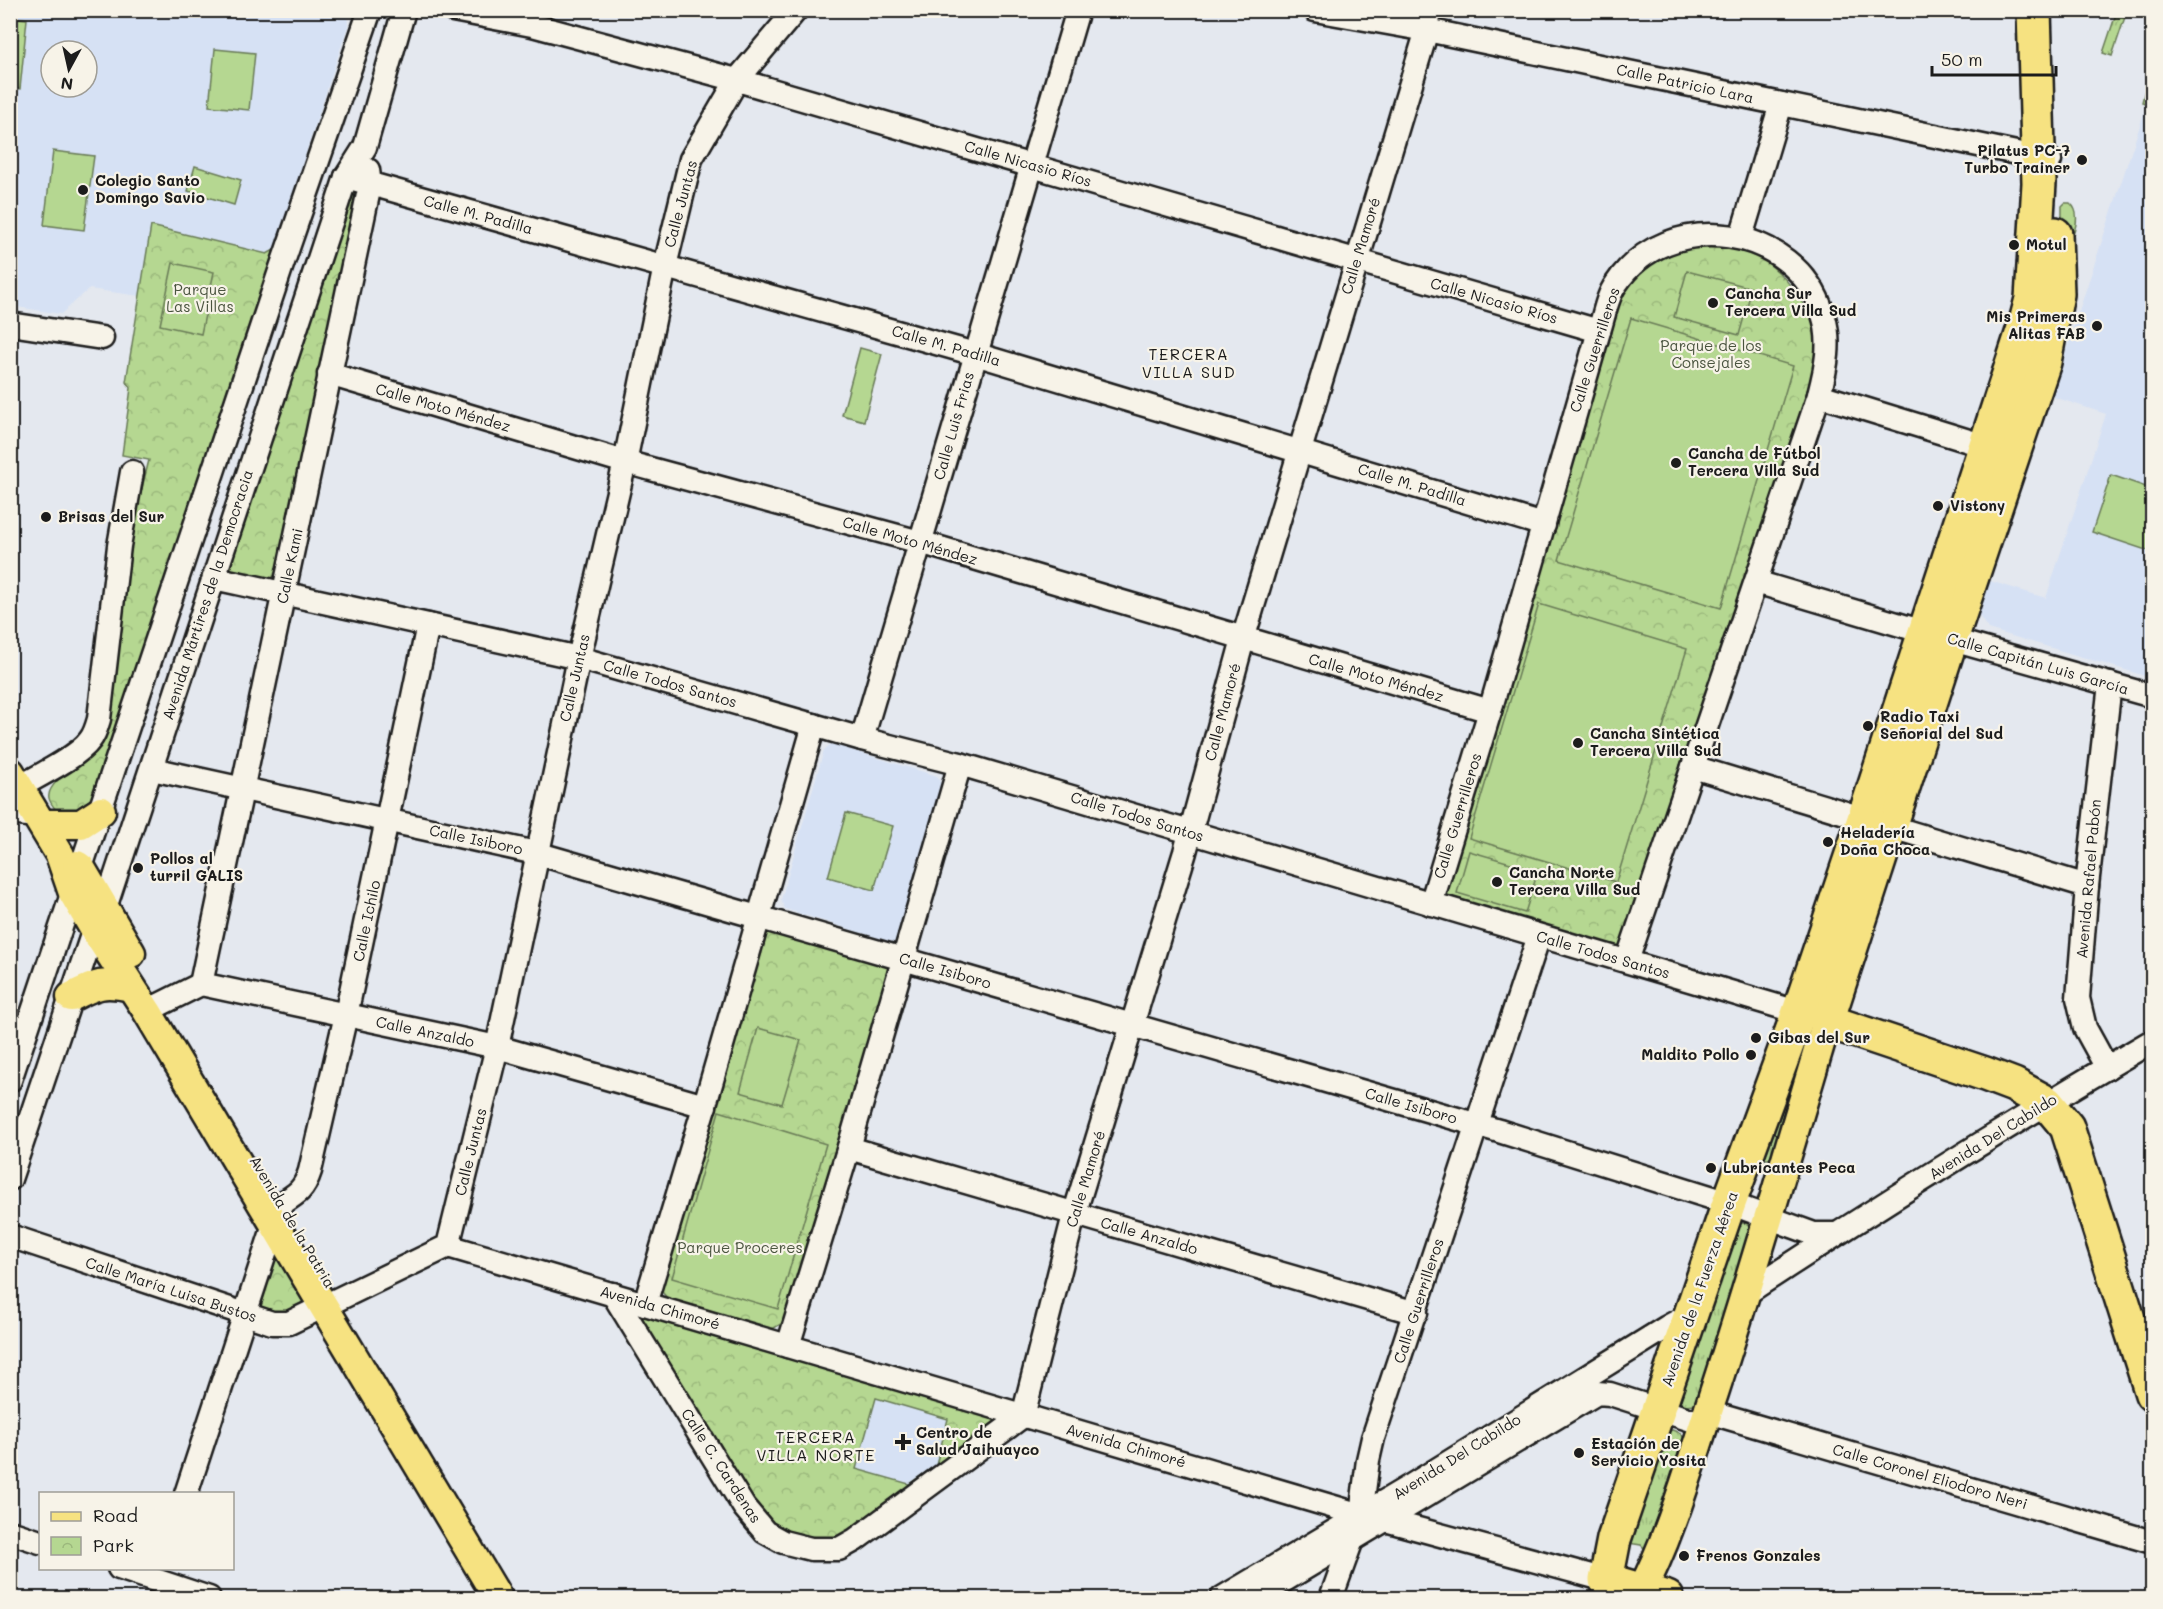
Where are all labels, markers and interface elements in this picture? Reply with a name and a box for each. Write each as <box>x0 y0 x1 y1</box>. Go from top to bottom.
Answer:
north arrow <box>39 39 99 99</box>
scale bar <box>1932 39 2056 77</box>
text: 50 m <box>1941 47 1983 71</box>
street label: Calle Patricio Lara <box>1615 59 1756 107</box>
text: N <box>59 73 74 96</box>
street label: Calle Nicasio Ríos <box>962 135 1094 191</box>
place label: Pilatus PC-7 Turbo Trainer <box>1964 140 2070 177</box>
marker: Pilatus PC-7 Turbo Trainer <box>2075 153 2089 167</box>
street label: Calle Juntas <box>659 158 701 250</box>
place label: Colegio Santo Domingo Savio <box>95 170 205 207</box>
marker: Colegio Santo Domingo Savio <box>76 183 90 197</box>
street label: Calle M. Padilla <box>421 190 535 238</box>
street label: Calle Mamoré <box>1336 195 1384 297</box>
place label: Motul <box>2026 234 2067 254</box>
marker: Motul <box>2007 238 2021 252</box>
street label: Calle Nicasio Ríos <box>1428 272 1560 328</box>
park label: Parque Las Villas <box>166 279 234 316</box>
place label: Cancha Sur Tercera Villa Sud <box>1725 283 1857 320</box>
street label: Calle Guerrilleros <box>1564 285 1624 415</box>
marker: Cancha Sur Tercera Villa Sud <box>1706 296 1720 310</box>
place label: Mis Primeras Alitas FAB <box>1986 306 2085 343</box>
marker: Mis Primeras Alitas FAB <box>2090 319 2104 333</box>
street label: Calle M. Padilla <box>890 320 1003 370</box>
park label: Parque de los Consejales <box>1660 335 1762 372</box>
district label: TERCERA VILLA SUD <box>1142 343 1236 382</box>
street label: Calle Luis Frias <box>928 369 978 482</box>
street label: Calle Moto Méndez <box>373 378 513 436</box>
place label: Cancha de Fútbol Tercera Villa Sud <box>1688 443 1821 480</box>
marker: Cancha de Fútbol Tercera Villa Sud <box>1669 456 1683 470</box>
street label: Calle M. Padilla <box>1356 458 1469 510</box>
street label: Avenida Mártires de la Democracia <box>157 467 257 722</box>
place label: Vistony <box>1950 495 2005 515</box>
marker: Vistony <box>1931 499 1945 513</box>
place label: Brisas del Sur <box>58 506 165 526</box>
marker: Brisas del Sur <box>39 510 53 524</box>
street label: Calle Moto Méndez <box>840 511 980 569</box>
street label: Calle Kami <box>271 526 307 605</box>
street label: Calle Capitán Luis García <box>1945 627 2132 699</box>
street label: Calle Juntas <box>554 632 594 724</box>
street label: Calle Moto Méndez <box>1306 648 1446 706</box>
street label: Calle Todos Santos <box>601 654 740 712</box>
street label: Calle Mamoré <box>1199 661 1245 763</box>
place label: Radio Taxi Señorial del Sud <box>1880 706 2003 743</box>
marker: Radio Taxi Señorial del Sud <box>1861 719 1875 733</box>
place label: Cancha Sintética Tercera Villa Sud <box>1590 723 1722 760</box>
marker: Cancha Sintética Tercera Villa Sud <box>1571 736 1585 750</box>
street label: Calle Guerrilleros <box>1428 750 1486 881</box>
street label: Calle Todos Santos <box>1068 786 1206 846</box>
street label: Avenida Rafael Pabón <box>2071 798 2105 959</box>
street label: Calle Isiboro <box>428 819 525 859</box>
place label: Heladería Doña Choca <box>1840 822 1930 859</box>
marker: Heladería Doña Choca <box>1821 835 1835 849</box>
place label: Pollos al turril GALIS <box>150 848 243 885</box>
marker: Pollos al turril GALIS <box>131 861 145 875</box>
place label: Cancha Norte Tercera Villa Sud <box>1509 862 1641 899</box>
marker: Cancha Norte Tercera Villa Sud <box>1490 875 1504 889</box>
street label: Calle Ichilo <box>348 878 384 963</box>
street label: Calle Todos Santos <box>1534 925 1673 983</box>
street label: Calle Isiboro <box>897 947 994 993</box>
street label: Calle Anzaldo <box>374 1011 476 1051</box>
place label: Gibas del Sur <box>1768 1027 1870 1047</box>
marker: Gibas del Sur <box>1749 1031 1763 1045</box>
place label: Maldito Pollo <box>1641 1044 1739 1064</box>
marker: Maldito Pollo <box>1744 1048 1758 1062</box>
street label: Calle Isiboro <box>1363 1082 1460 1128</box>
street label: Avenida Del Cabildo <box>1925 1089 2060 1184</box>
street label: Calle Juntas <box>449 1106 491 1198</box>
street label: Calle Mamoré <box>1061 1128 1109 1230</box>
street label: Avenida de la Patria <box>245 1152 340 1291</box>
place label: Lubricantes Peca <box>1723 1157 1855 1177</box>
marker: Lubricantes Peca <box>1704 1161 1718 1175</box>
street label: Avenida de la Fuerza Aérea <box>1656 1188 1742 1389</box>
street label: Calle Anzaldo <box>1098 1212 1200 1258</box>
street label: Calle Guerrilleros <box>1388 1236 1448 1366</box>
park label: Parque Proceres <box>677 1237 803 1257</box>
street label: Calle María Luisa Bustos <box>83 1252 260 1326</box>
street label: Avenida Chimoré <box>598 1280 723 1334</box>
street label: Calle C. Cardenas <box>677 1404 766 1527</box>
street label: Avenida Del Cabildo <box>1389 1409 1524 1504</box>
street label: Avenida Chimoré <box>1064 1418 1189 1472</box>
place label: Centro de Salud Jaihuayco <box>916 1422 1039 1459</box>
district label: TERCERA VILLA NORTE <box>756 1426 876 1465</box>
marker: Centro de Salud Jaihuayco <box>894 1433 912 1451</box>
place label: Estación de Servicio Yosita <box>1591 1433 1706 1470</box>
street label: Calle Coronel Eliodoro Neri <box>1831 1439 2030 1513</box>
marker: Estación de Servicio Yosita <box>1572 1446 1586 1460</box>
legend <box>39 1492 234 1570</box>
text: Road <box>93 1503 138 1527</box>
text: Park <box>93 1533 134 1557</box>
place label: Frenos Gonzales <box>1696 1545 1821 1565</box>
marker: Frenos Gonzales <box>1677 1549 1691 1563</box>

